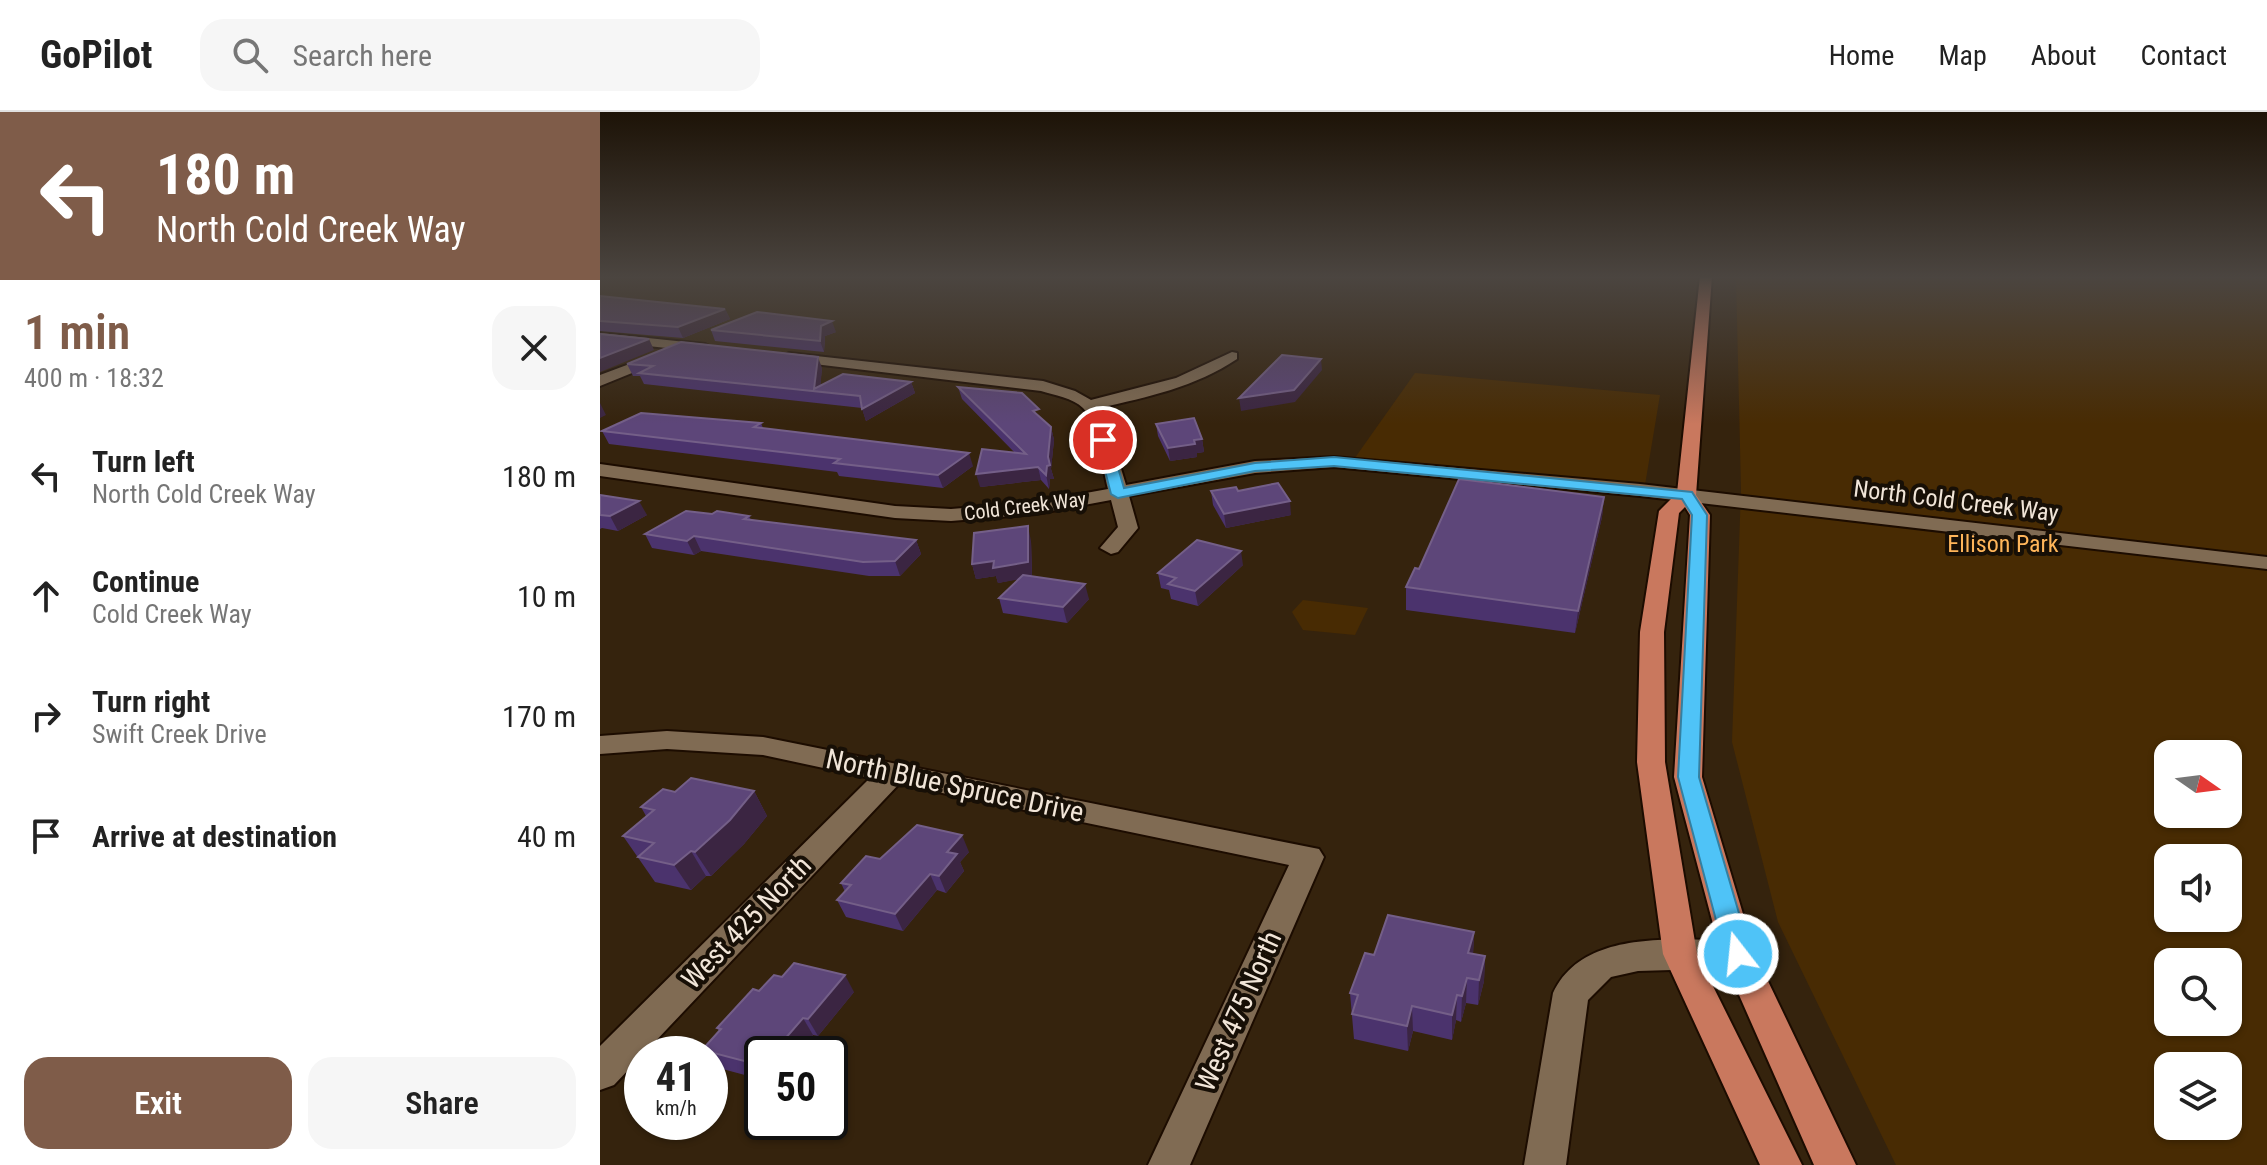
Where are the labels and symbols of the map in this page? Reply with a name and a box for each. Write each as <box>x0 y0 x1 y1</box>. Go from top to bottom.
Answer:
pin <box>1069 406 1137 474</box>
street label: North Cold Creek Way <box>1852 475 2060 527</box>
street label: Cold Creek Way <box>963 487 1087 525</box>
park label: Ellison Park <box>1947 530 2059 558</box>
north arrow <box>2154 740 2242 828</box>
street label: North Blue Spruce Drive <box>823 742 1087 829</box>
street label: West 425 North <box>675 849 818 996</box>
position arrow <box>1696 912 1780 996</box>
street label: West 475 North <box>1188 926 1288 1096</box>
speed limit sign: 50 <box>744 1036 848 1140</box>

